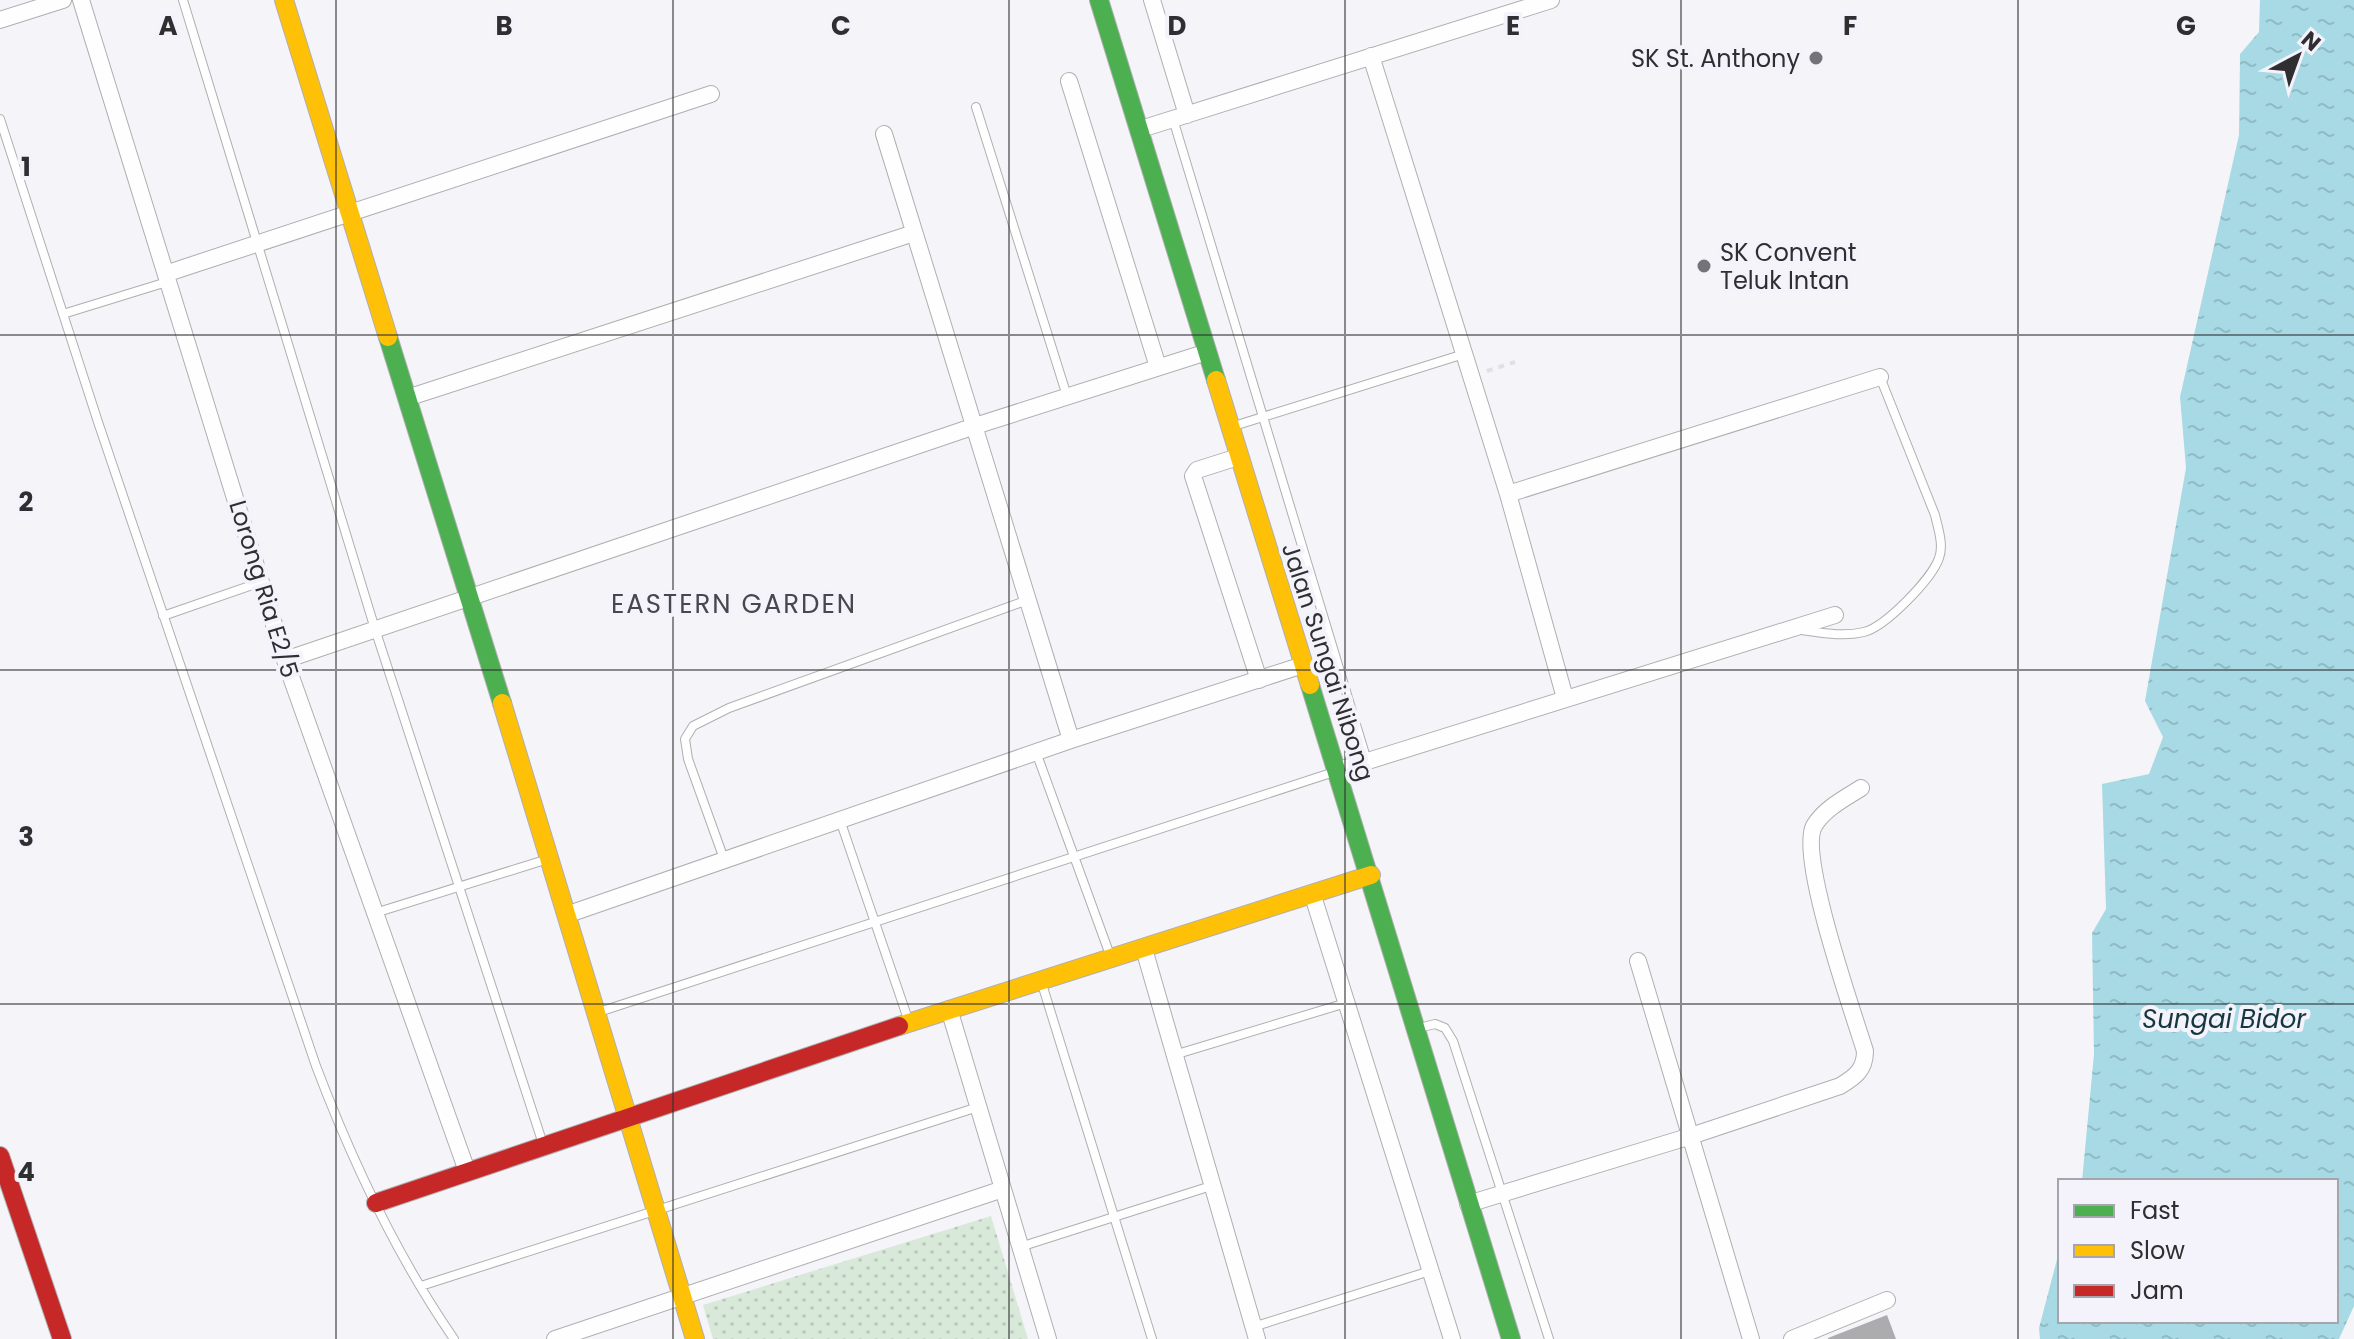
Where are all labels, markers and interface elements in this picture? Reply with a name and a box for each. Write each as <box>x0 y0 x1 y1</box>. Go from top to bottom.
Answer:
text: A <box>158 8 178 44</box>
text: B <box>495 8 513 44</box>
text: C <box>831 8 851 44</box>
text: D <box>1168 8 1187 44</box>
text: E <box>1506 8 1520 44</box>
text: F <box>1843 8 1857 44</box>
text: G <box>2176 8 2196 44</box>
north arrow <box>2258 16 2338 96</box>
text: N <box>2294 24 2327 58</box>
place label: SK St. Anthony <box>1631 42 1800 75</box>
marker: SK St. Anthony <box>1807 49 1825 67</box>
text: 1 <box>21 149 31 185</box>
place label: SK Convent Teluk Intan <box>1720 236 1857 297</box>
marker: SK Convent Teluk Intan <box>1695 257 1713 275</box>
text: 2 <box>19 484 34 520</box>
street label: Lorong Ria E2/5 <box>221 496 307 682</box>
street label: Jalan Sungai Nibong <box>1274 539 1382 785</box>
district label: EASTERN GARDEN <box>611 586 857 622</box>
text: 3 <box>18 819 34 855</box>
water label: Sungai Bidor <box>2142 1001 2307 1037</box>
text: 4 <box>17 1154 35 1190</box>
legend <box>2058 1179 2338 1323</box>
text: Fast <box>2130 1194 2180 1227</box>
text: Slow <box>2130 1234 2185 1267</box>
text: Jam <box>2130 1274 2184 1307</box>

